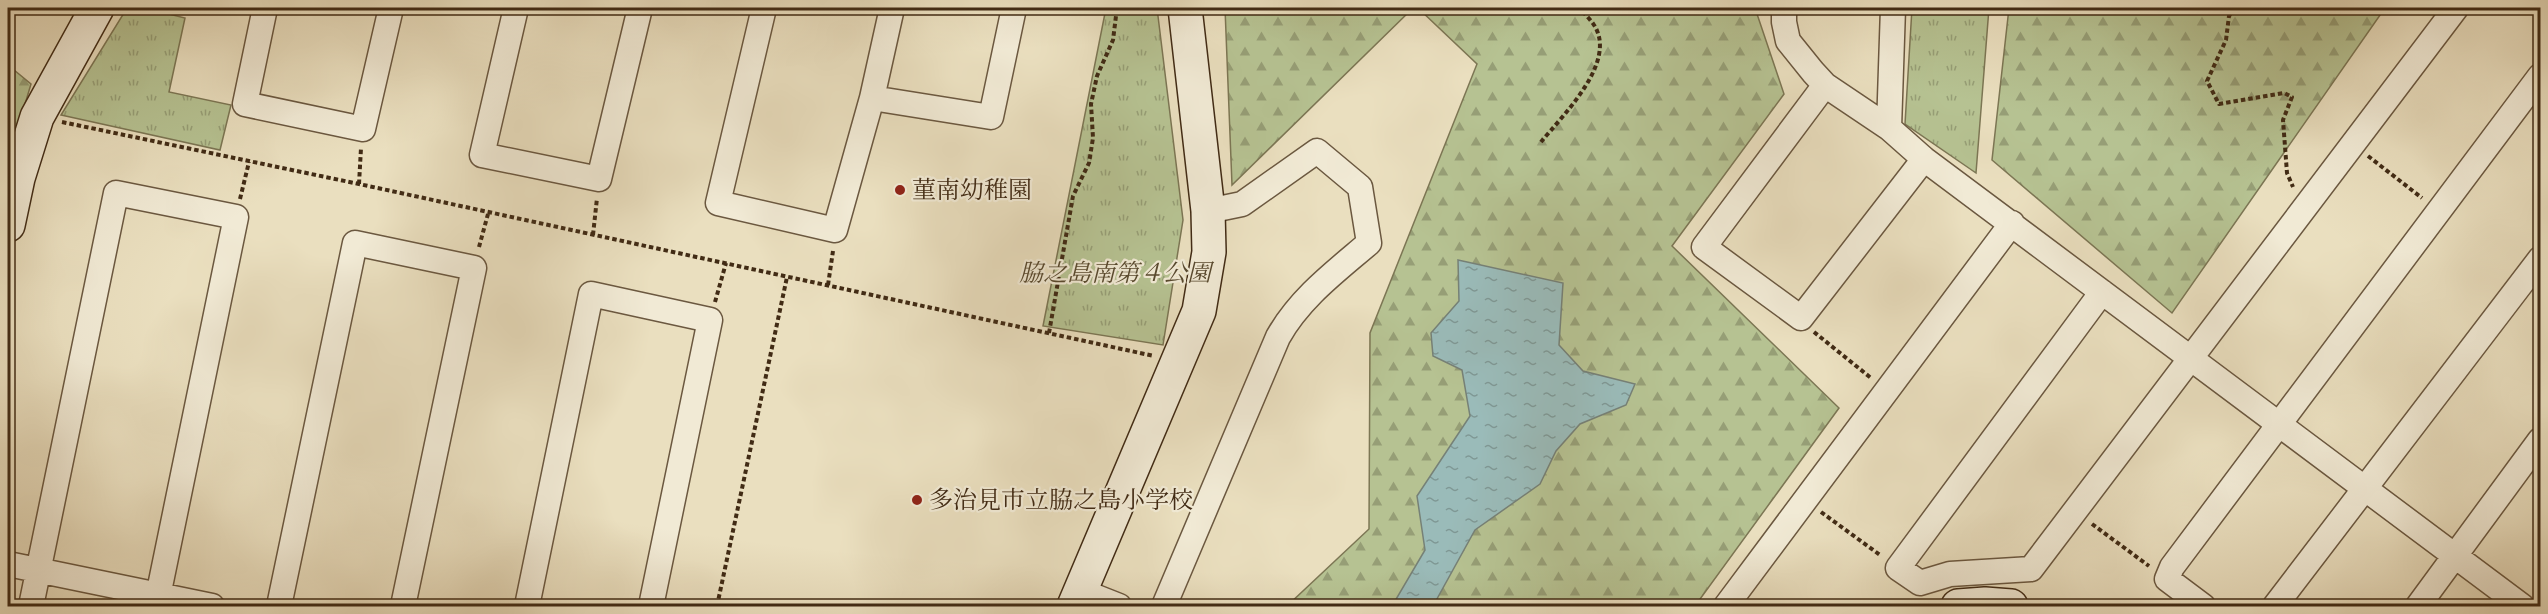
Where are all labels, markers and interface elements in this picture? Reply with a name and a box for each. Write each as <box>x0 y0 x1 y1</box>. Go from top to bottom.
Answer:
place label: 菫南幼稚園 <box>912 174 1032 206</box>
marker: 菫南幼稚園 <box>893 183 907 197</box>
park label: 脇之島南第４公園 <box>1019 257 1215 289</box>
place label: 多治見市立脇之島小学校 <box>929 484 1193 516</box>
marker: 多治見市立脇之島小学校 <box>910 493 924 507</box>

